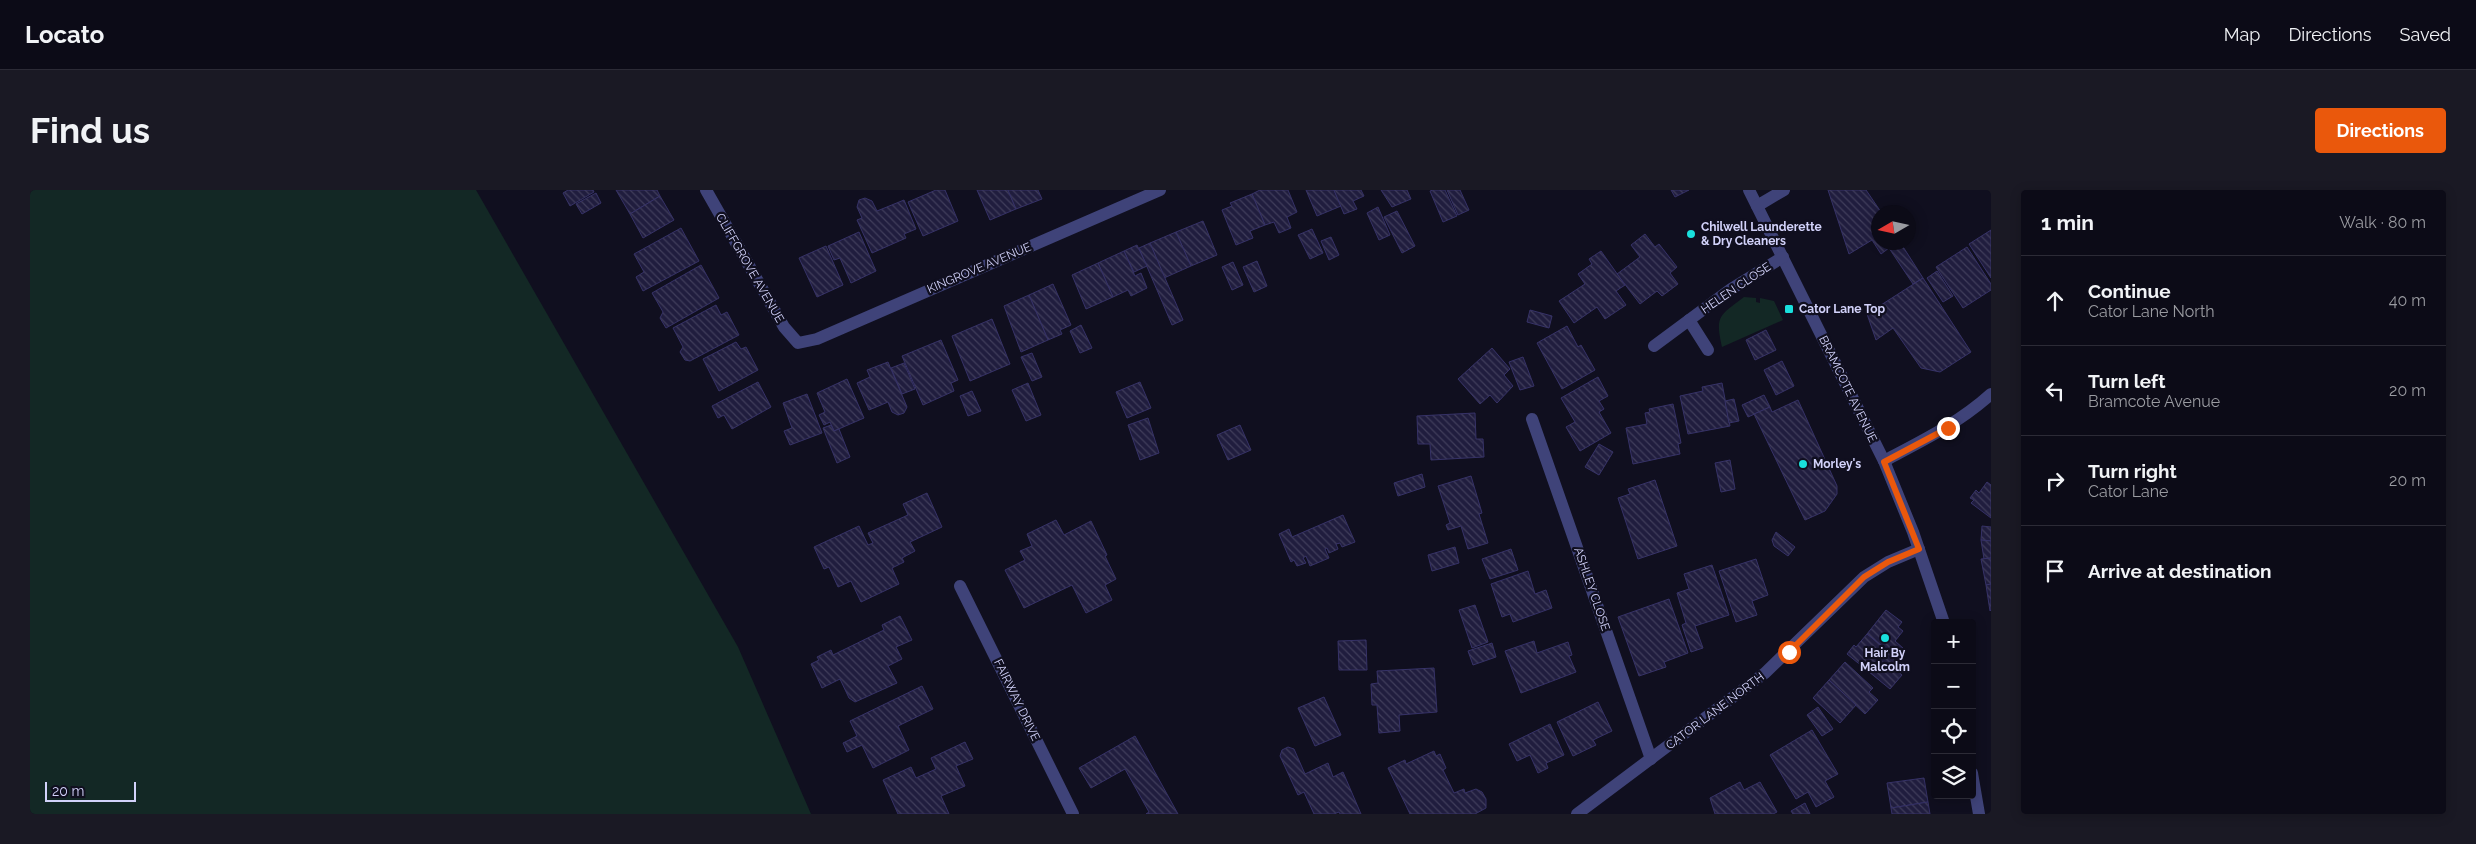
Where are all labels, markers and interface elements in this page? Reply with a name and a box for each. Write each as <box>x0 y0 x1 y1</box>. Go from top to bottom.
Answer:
text: Locato <box>25 20 104 49</box>
text: Map <box>2224 24 2260 45</box>
text: Directions <box>2288 24 2372 45</box>
text: Saved <box>2400 24 2451 45</box>
button: Directions <box>2315 108 2446 153</box>
text: Find us <box>30 110 150 151</box>
north arrow <box>1871 205 1916 250</box>
text: 1 min <box>2041 210 2094 235</box>
street label: CLIFFGROVE AVENUE <box>713 211 787 325</box>
text: Walk · 80 m <box>2339 213 2426 232</box>
place label: Chilwell Launderette & Dry Cleaners <box>1701 220 1822 248</box>
marker: Chilwell Launderette & Dry Cleaners <box>1685 228 1697 240</box>
street label: KINGROVE AVENUE <box>925 240 1033 296</box>
street label: HELEN CLOSE <box>1698 259 1774 317</box>
text: Continue <box>2088 280 2171 302</box>
icon: ahead <box>2041 287 2069 315</box>
text: 40 m <box>2389 291 2426 310</box>
place label: Cator Lane Top <box>1799 302 1886 316</box>
text: Cator Lane North <box>2088 302 2215 321</box>
marker: Cator Lane Top <box>1783 303 1795 315</box>
street label: BRAMCOTE AVENUE <box>1816 333 1880 445</box>
text: Turn left <box>2088 370 2165 392</box>
icon: left <box>2041 377 2069 405</box>
text: 20 m <box>2389 381 2426 400</box>
text: Bramcote Avenue <box>2088 392 2220 411</box>
route end <box>1937 417 1960 440</box>
place label: Morley's <box>1813 457 1861 471</box>
marker: Morley's <box>1797 458 1809 470</box>
text: Turn right <box>2088 460 2177 482</box>
icon: right <box>2041 467 2069 495</box>
text: 20 m <box>2389 471 2426 490</box>
text: Cator Lane <box>2088 482 2168 501</box>
street label: ASHLEY CLOSE <box>1571 545 1613 633</box>
icon: arrive <box>2041 557 2069 585</box>
text: Arrive at destination <box>2088 560 2272 582</box>
map controls <box>1931 619 1976 799</box>
button: + <box>1931 619 1976 664</box>
marker: Hair By Malcolm <box>1879 632 1891 644</box>
route start <box>1778 641 1801 664</box>
place label: Hair By Malcolm <box>1860 646 1910 674</box>
street label: FAIRWAY DRIVE <box>991 657 1043 743</box>
button: − <box>1931 664 1976 709</box>
street label: CATOR LANE NORTH <box>1663 670 1767 752</box>
button: locate <box>1931 709 1976 754</box>
button: layers <box>1931 754 1976 799</box>
scale bar <box>45 779 136 802</box>
text: 20 m <box>52 783 84 799</box>

